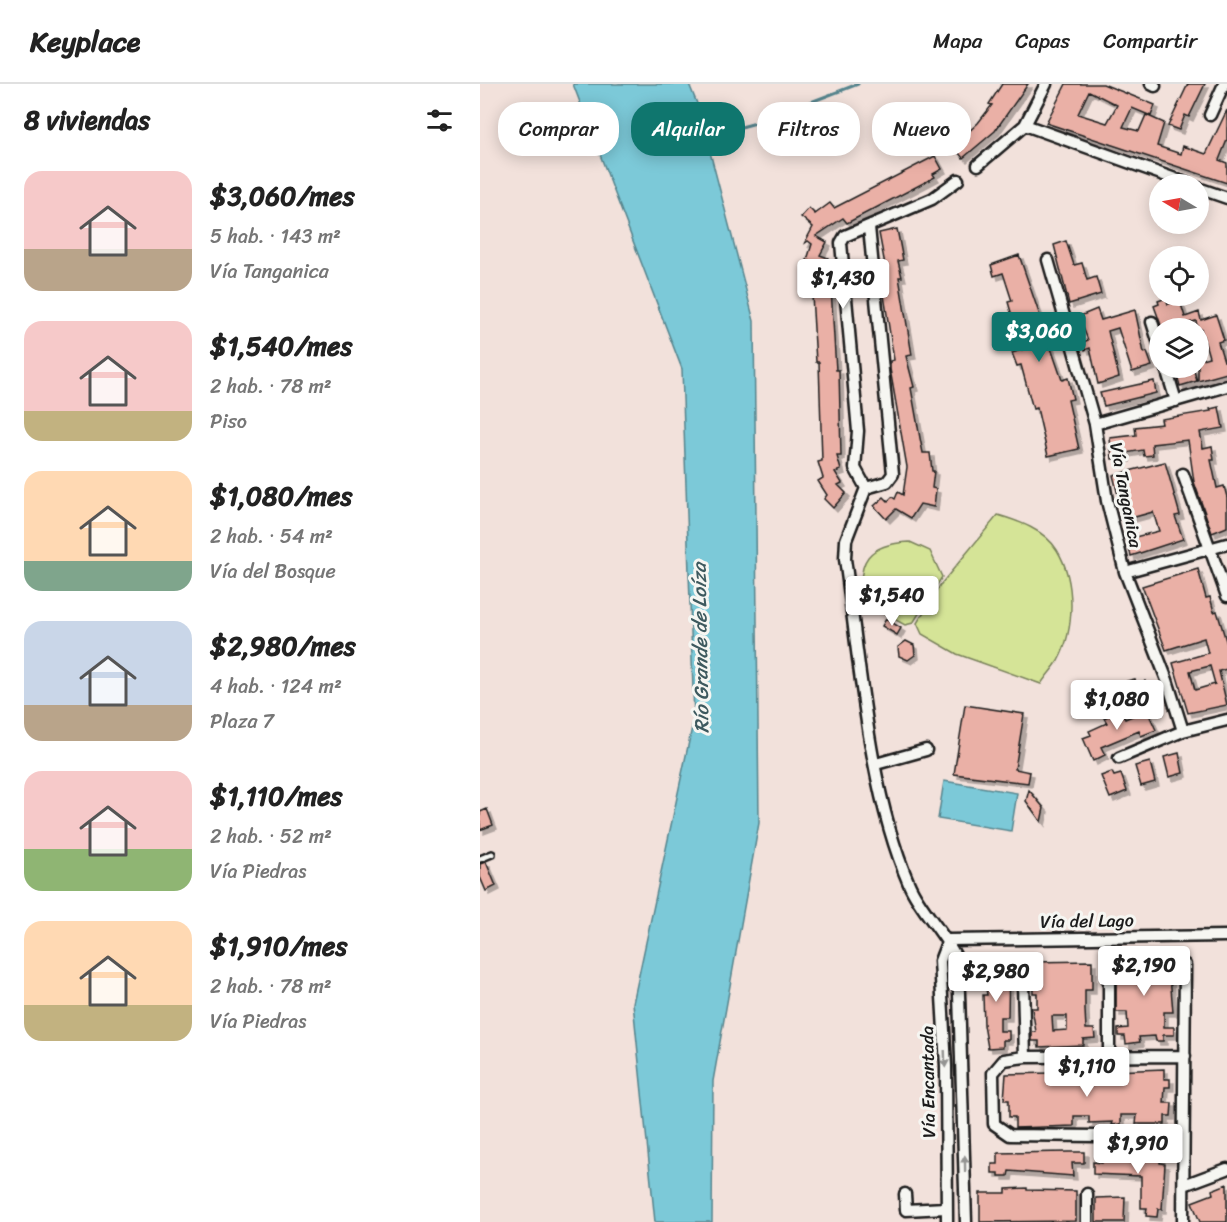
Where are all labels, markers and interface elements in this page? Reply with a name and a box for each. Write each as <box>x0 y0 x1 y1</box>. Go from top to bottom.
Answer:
text: Keyplace <box>30 17 140 66</box>
text: Mapa <box>933 22 982 60</box>
text: Capas <box>1015 22 1070 60</box>
text: Compartir <box>1103 22 1197 60</box>
text: 8 viviendas <box>24 97 150 143</box>
chip: Comprar <box>498 102 619 156</box>
chip: Alquilar <box>631 102 745 156</box>
chip: Filtros <box>757 102 860 156</box>
chip: Nuevo <box>872 102 971 156</box>
icon: filters <box>423 104 456 137</box>
text: $3,060/mes <box>210 173 355 219</box>
north arrow <box>1149 174 1209 234</box>
map controls <box>1149 174 1209 378</box>
icon: home <box>72 195 144 267</box>
text: 5 hab. · 143 m² <box>210 219 341 254</box>
button: locate <box>1149 246 1209 306</box>
text: Vía Tanganica <box>210 254 329 289</box>
pin: $1,430 <box>794 259 892 310</box>
text: $1,430 <box>811 261 875 296</box>
pin: $3,060 <box>990 312 1088 363</box>
text: $3,060 <box>1006 314 1072 349</box>
button: layers <box>1149 318 1209 378</box>
text: $1,540/mes <box>210 323 352 369</box>
icon: home <box>72 345 144 417</box>
text: 2 hab. · 78 m² <box>210 369 332 404</box>
text: Piso <box>210 404 247 439</box>
street label: Vía Tanganica <box>1100 439 1152 551</box>
text: $1,080/mes <box>210 473 352 519</box>
icon: home <box>72 495 144 567</box>
text: 2 hab. · 54 m² <box>210 519 333 554</box>
text: Vía del Bosque <box>210 554 336 589</box>
water label: Río Grande de Loíza <box>681 561 719 733</box>
pin: $1,540 <box>843 576 941 627</box>
text: $1,540 <box>860 578 924 613</box>
text: $2,980/mes <box>210 623 356 669</box>
icon: home <box>72 645 144 717</box>
text: 4 hab. · 124 m² <box>210 669 342 704</box>
pin: $1,080 <box>1068 680 1166 731</box>
text: $1,080 <box>1085 682 1149 717</box>
text: Plaza 7 <box>210 704 274 739</box>
text: $1,110/mes <box>210 773 343 819</box>
icon: home <box>72 795 144 867</box>
text: 2 hab. · 52 m² <box>210 819 332 854</box>
text: Vía Piedras <box>210 854 307 889</box>
street label: Vía del Lago <box>1040 904 1134 938</box>
text: $1,910/mes <box>210 923 347 969</box>
icon: home <box>72 945 144 1017</box>
pin: $2,190 <box>1095 946 1193 997</box>
text: $2,190 <box>1112 948 1176 983</box>
pin: $2,980 <box>947 952 1045 1003</box>
text: $2,980 <box>962 954 1030 989</box>
text: 2 hab. · 78 m² <box>210 969 332 1004</box>
text: Vía Piedras <box>210 1004 307 1039</box>
street label: Vía Encantada <box>911 1026 945 1138</box>
pin: $1,110 <box>1038 1047 1136 1098</box>
text: $1,110 <box>1058 1049 1116 1084</box>
one-way arrow <box>941 1050 950 1069</box>
pin: $1,910 <box>1089 1124 1187 1175</box>
text: $1,910 <box>1108 1126 1168 1161</box>
one-way arrow <box>960 1154 970 1173</box>

